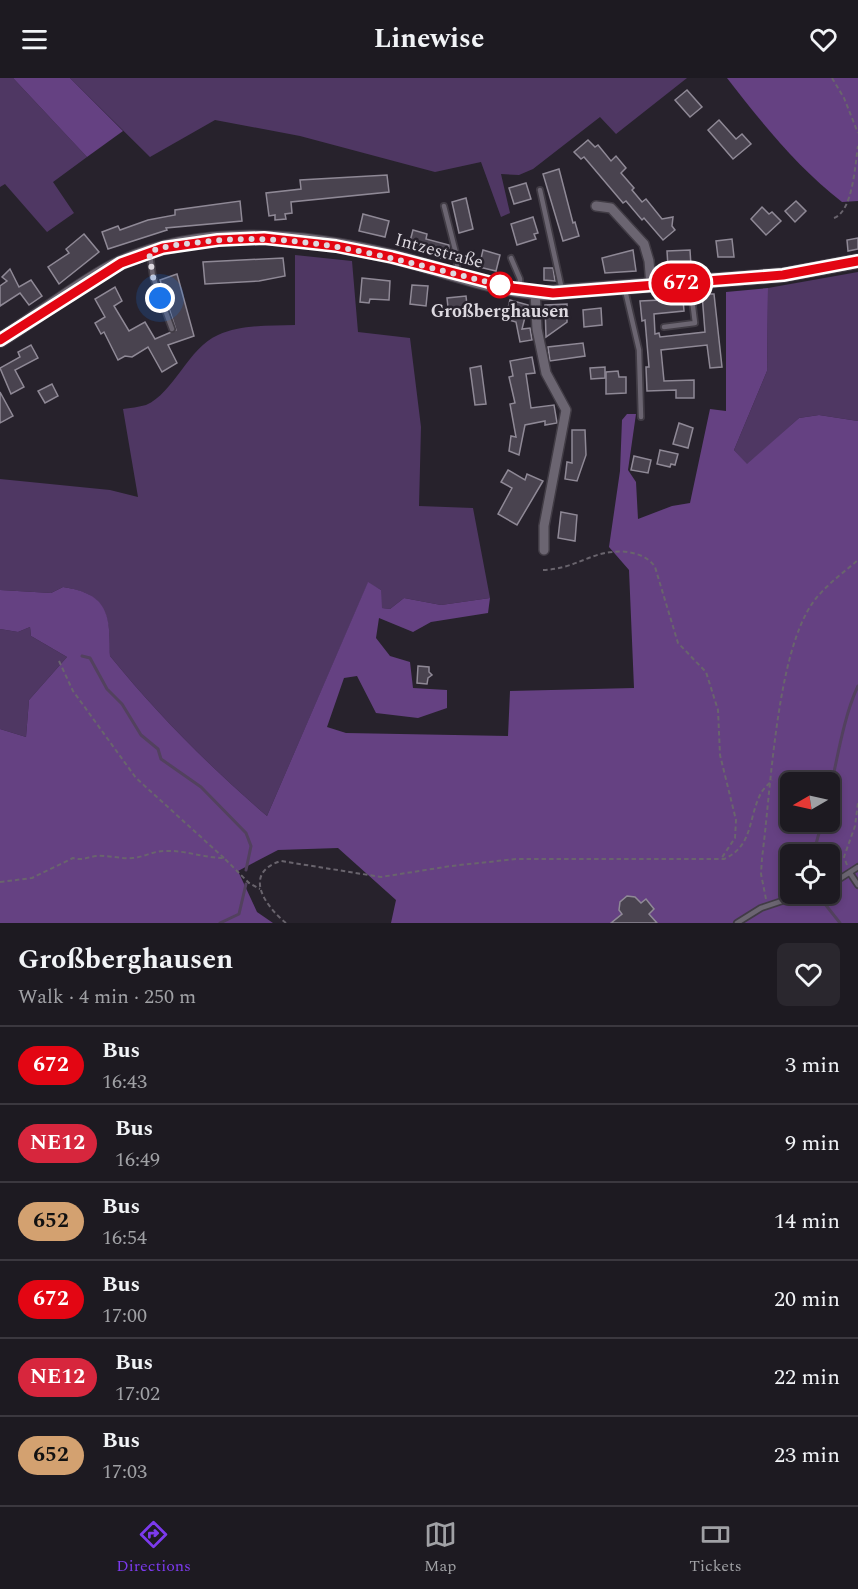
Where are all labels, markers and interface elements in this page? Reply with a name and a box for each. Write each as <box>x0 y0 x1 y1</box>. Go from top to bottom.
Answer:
text: Linewise <box>374 18 484 60</box>
icon: menu <box>18 23 51 56</box>
icon: heart <box>807 23 840 56</box>
street label: Intzestraße <box>392 226 486 276</box>
line badge: 672 <box>646 264 716 302</box>
text: 672 <box>663 267 699 299</box>
marker: Großberghausen <box>487 272 513 298</box>
your location <box>145 283 175 313</box>
place label: Großberghausen <box>431 298 569 325</box>
north arrow <box>780 772 840 832</box>
map controls <box>780 772 840 904</box>
button: locate <box>780 844 840 904</box>
text: Großberghausen <box>18 938 233 981</box>
button: heart <box>777 943 840 1006</box>
text: Walk · 4 min · 250 m <box>18 982 196 1012</box>
text: Bus <box>102 1034 140 1067</box>
text: 672 <box>33 1049 69 1081</box>
text: 3 min <box>785 1049 840 1082</box>
text: 16:43 <box>102 1067 147 1097</box>
text: Bus <box>115 1112 153 1145</box>
text: NE12 <box>30 1127 85 1159</box>
text: 9 min <box>785 1127 840 1160</box>
text: 16:49 <box>115 1145 160 1175</box>
text: Bus <box>102 1190 140 1223</box>
text: 652 <box>33 1205 69 1237</box>
text: 14 min <box>774 1205 840 1238</box>
text: 16:54 <box>102 1223 147 1253</box>
text: Bus <box>102 1268 140 1301</box>
text: 672 <box>33 1283 69 1315</box>
text: 20 min <box>774 1283 840 1316</box>
text: 17:00 <box>102 1301 147 1331</box>
text: Bus <box>115 1346 153 1379</box>
text: NE12 <box>30 1361 85 1393</box>
text: 22 min <box>774 1361 840 1394</box>
text: 17:02 <box>115 1379 160 1409</box>
text: Bus <box>102 1424 140 1457</box>
text: 652 <box>33 1439 69 1471</box>
text: 23 min <box>774 1439 840 1472</box>
text: 17:03 <box>102 1457 147 1487</box>
tab: Directions <box>116 1518 191 1578</box>
tab: Map <box>424 1518 457 1578</box>
tab: Tickets <box>689 1518 742 1578</box>

